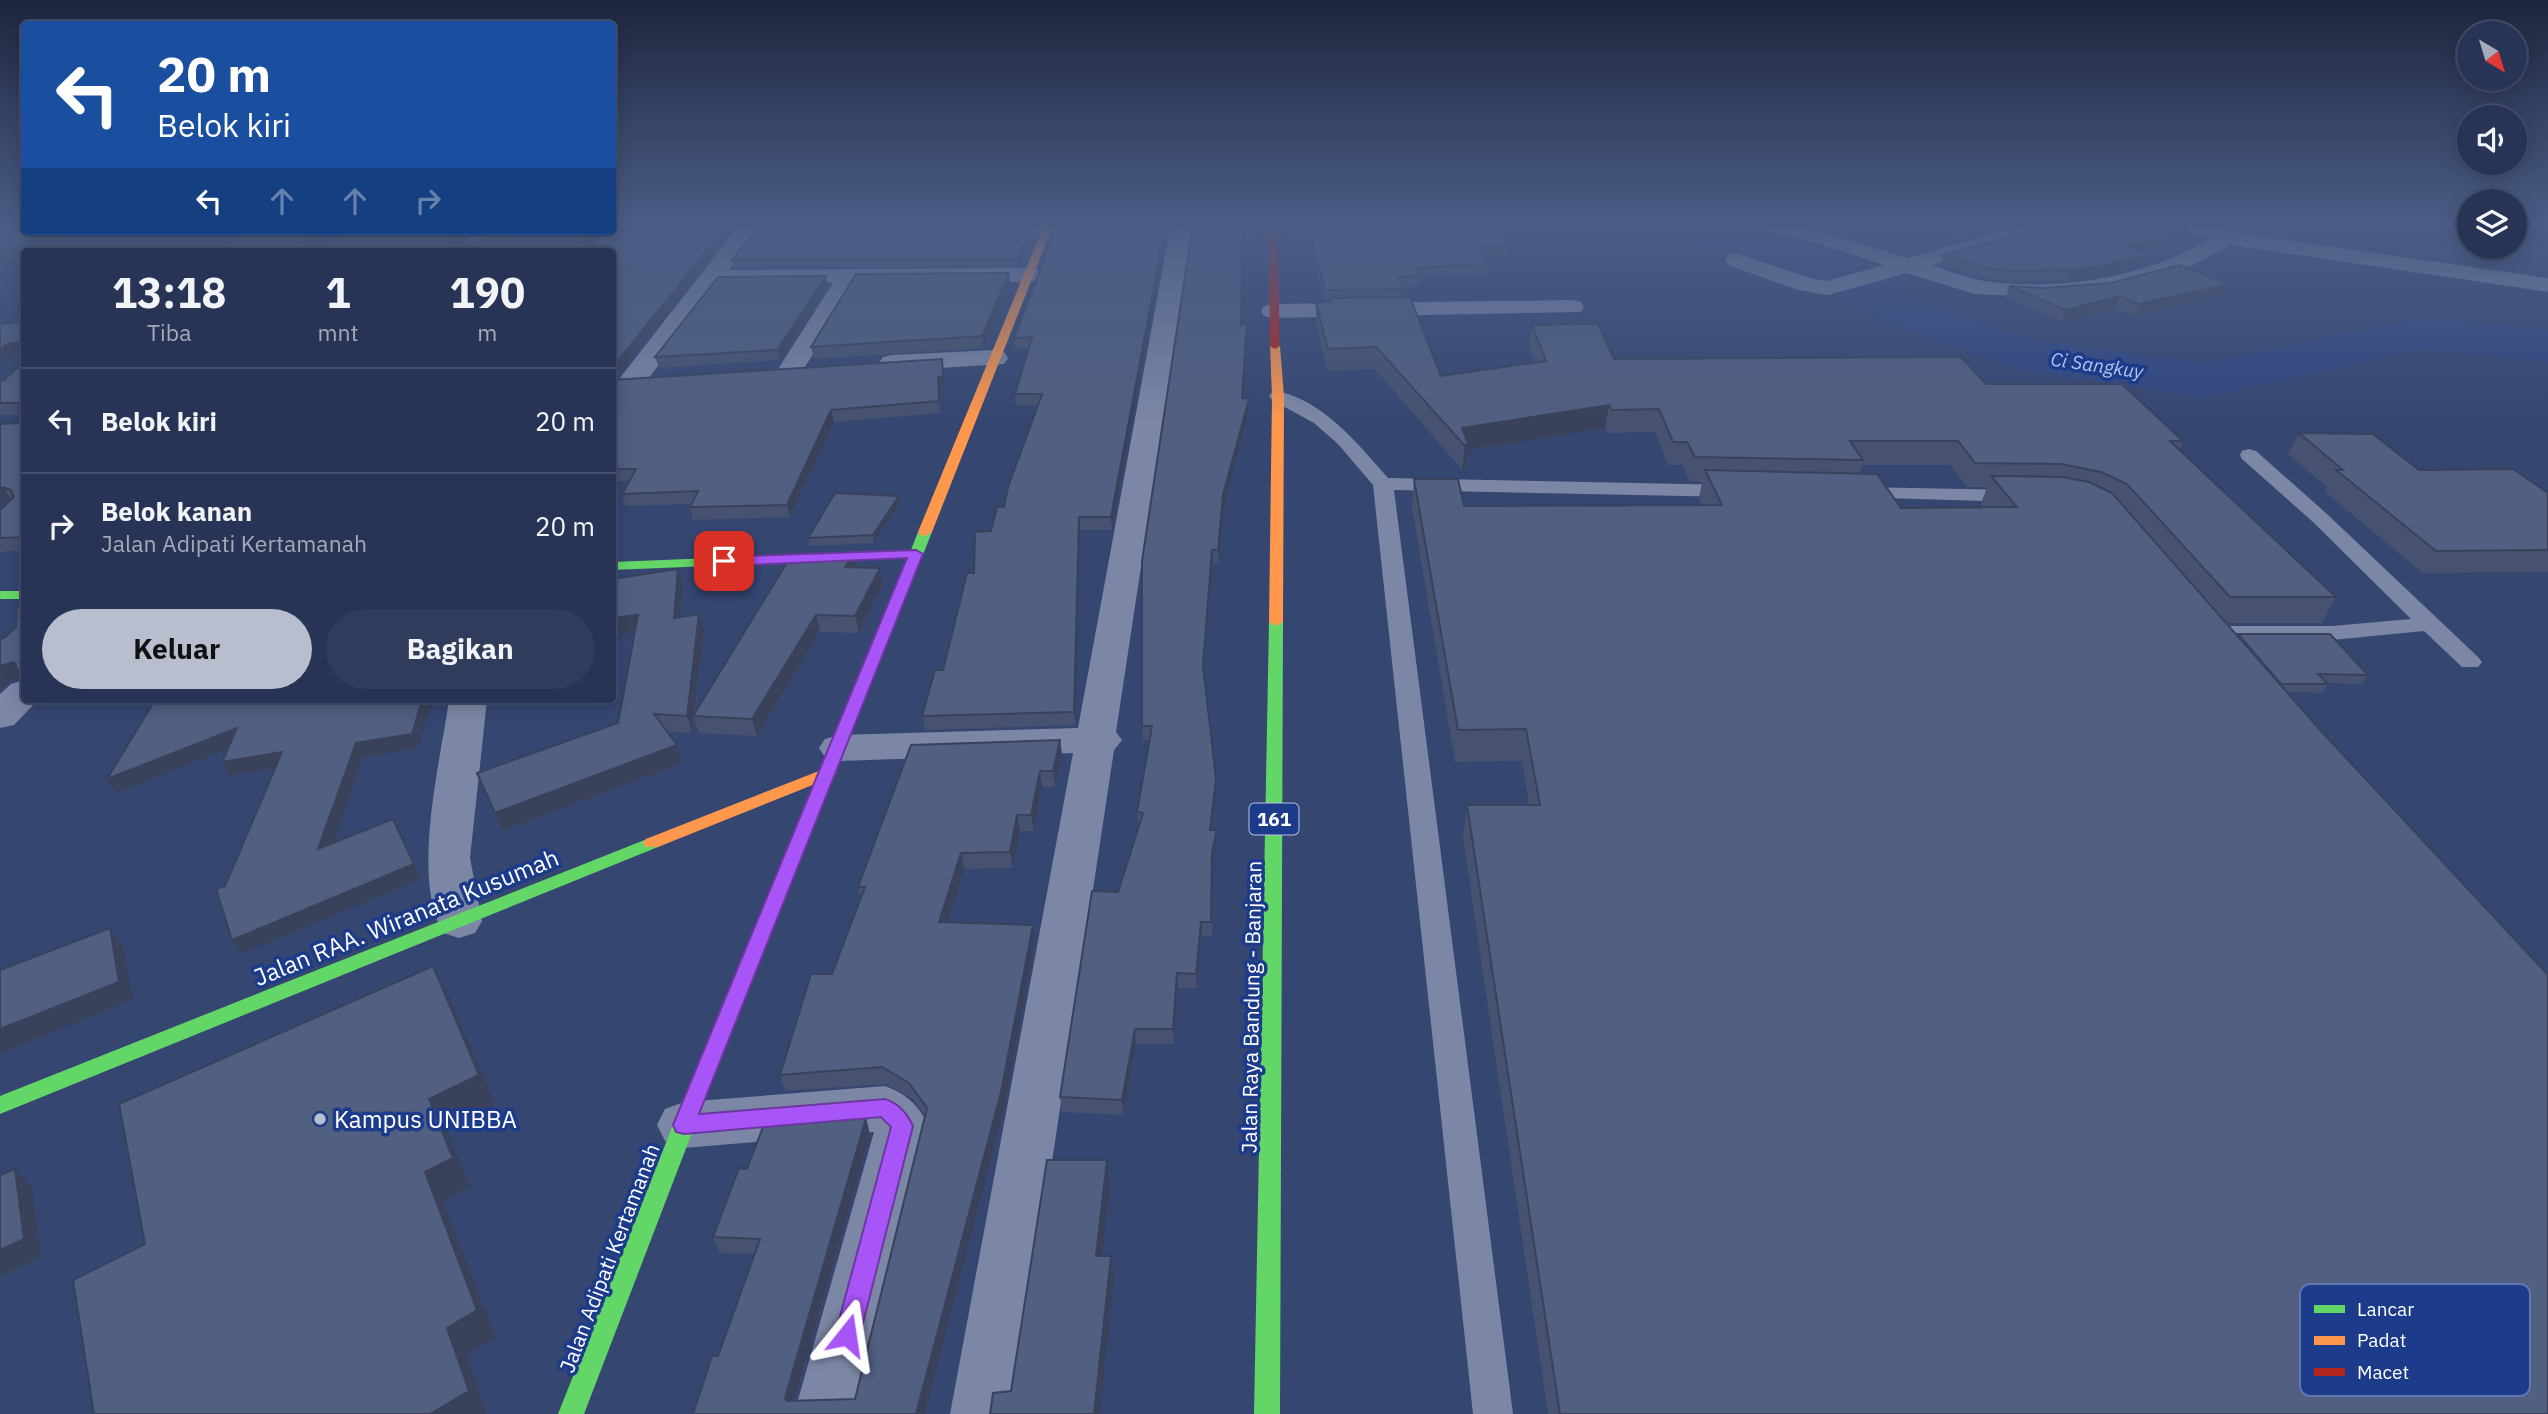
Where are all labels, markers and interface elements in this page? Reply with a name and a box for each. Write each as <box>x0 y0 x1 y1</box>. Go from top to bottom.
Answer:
north arrow <box>2457 21 2527 91</box>
map controls <box>2457 21 2527 259</box>
text: 20 m <box>157 42 271 105</box>
icon: left <box>42 49 133 140</box>
text: Belok kiri <box>157 104 291 146</box>
button: sound <box>2457 105 2527 175</box>
icon: left <box>190 182 228 220</box>
icon: ahead <box>263 182 301 220</box>
icon: ahead <box>336 182 374 220</box>
icon: right <box>409 182 447 220</box>
button: layers <box>2457 189 2527 259</box>
text: 13:18 <box>112 265 227 320</box>
text: 1 <box>325 265 351 320</box>
text: 190 <box>450 265 525 320</box>
text: Tiba <box>147 317 191 347</box>
text: mnt <box>317 317 359 347</box>
text: m <box>477 317 497 347</box>
water label: Ci Sangkuy <box>2049 347 2146 383</box>
icon: left <box>42 402 80 440</box>
text: Belok kiri <box>101 404 217 438</box>
text: 20 m <box>535 404 595 438</box>
text: Belok kanan <box>101 494 252 528</box>
icon: right <box>42 507 80 545</box>
text: 20 m <box>535 509 595 543</box>
text: Jalan Adipati Kertamanah <box>101 528 367 558</box>
pin <box>694 531 754 591</box>
icon: arrive <box>705 542 743 580</box>
button: Keluar <box>42 609 312 689</box>
button: Bagikan <box>326 609 595 689</box>
road number: 161 <box>1250 804 1298 834</box>
street label: Jalan RAA. Wiranata Kusumah <box>249 841 563 993</box>
street label: Jalan Raya Bandung - Banjaran <box>1234 860 1268 1154</box>
place label: Kampus UNIBBA <box>334 1103 517 1135</box>
marker: Kampus UNIBBA <box>312 1111 328 1127</box>
street label: Jalan Adipati Kertamanah <box>552 1140 666 1376</box>
legend <box>2300 1284 2530 1396</box>
text: Lancar <box>2357 1297 2414 1321</box>
position arrow <box>810 1298 884 1372</box>
text: Padat <box>2357 1328 2406 1352</box>
text: Macet <box>2357 1360 2409 1384</box>

